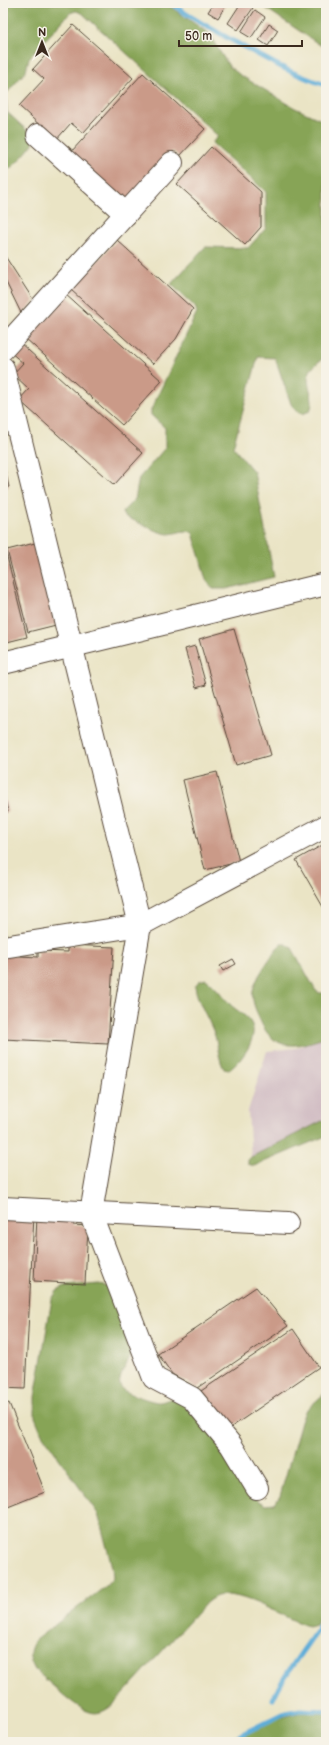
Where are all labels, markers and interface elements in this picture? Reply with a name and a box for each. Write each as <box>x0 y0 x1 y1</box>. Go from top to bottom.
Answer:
north arrow <box>22 22 62 62</box>
scale bar <box>179 22 302 48</box>
text: N <box>38 26 46 39</box>
text: 50 m <box>185 29 212 44</box>

